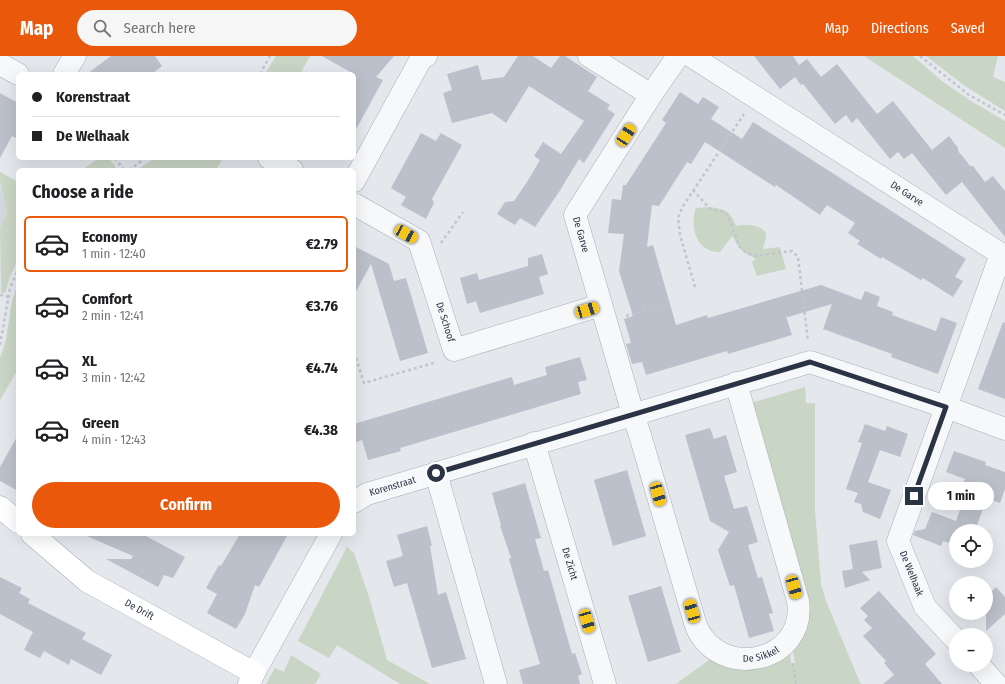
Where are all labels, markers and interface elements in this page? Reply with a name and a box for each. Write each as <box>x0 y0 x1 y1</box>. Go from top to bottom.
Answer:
search box <box>77 10 357 46</box>
text: Map <box>20 17 53 40</box>
icon: search <box>91 17 113 39</box>
text: Search here <box>123 19 196 37</box>
text: Map <box>825 20 849 37</box>
text: Directions <box>871 20 929 37</box>
text: Saved <box>951 20 985 37</box>
text: Korenstraat <box>56 88 130 106</box>
car <box>614 122 638 148</box>
text: De Welhaak <box>56 127 129 145</box>
street label: De Garve <box>888 179 925 209</box>
text: Choose a ride <box>32 181 134 203</box>
street label: De Garve <box>570 215 592 254</box>
car <box>393 223 419 245</box>
icon: car <box>34 226 70 262</box>
text: Economy <box>82 228 137 246</box>
text: €2.79 <box>306 235 338 253</box>
text: 1 min · 12:40 <box>82 246 146 261</box>
icon: car <box>34 288 70 324</box>
text: Comfort <box>82 290 133 308</box>
text: €3.76 <box>305 297 338 315</box>
street label: De Schoof <box>433 301 457 344</box>
car <box>574 301 600 319</box>
text: 2 min · 12:41 <box>82 308 144 323</box>
icon: car <box>34 350 70 386</box>
text: XL <box>82 352 97 370</box>
text: €4.74 <box>306 359 338 377</box>
text: 3 min · 12:42 <box>82 370 145 385</box>
icon: car <box>34 412 70 448</box>
text: Green <box>82 414 119 432</box>
text: €4.38 <box>304 421 338 439</box>
text: 4 min · 12:43 <box>82 432 146 447</box>
route start <box>427 464 445 482</box>
street label: Korenstraat <box>368 474 418 499</box>
car <box>649 481 667 507</box>
button: Confirm <box>32 482 340 528</box>
callout: 1 min <box>928 482 994 510</box>
route end <box>905 487 923 505</box>
text: 1 min <box>947 488 975 503</box>
map controls <box>949 524 993 672</box>
button: locate <box>949 524 993 568</box>
street label: De Zicht <box>559 546 580 582</box>
street label: De Welhaak <box>897 549 926 598</box>
car <box>785 574 803 600</box>
button: + <box>949 576 993 620</box>
street label: De Drift <box>123 597 156 623</box>
car <box>683 598 701 624</box>
car <box>578 608 596 634</box>
button: − <box>949 628 993 672</box>
street label: De Sikkel <box>743 644 782 665</box>

